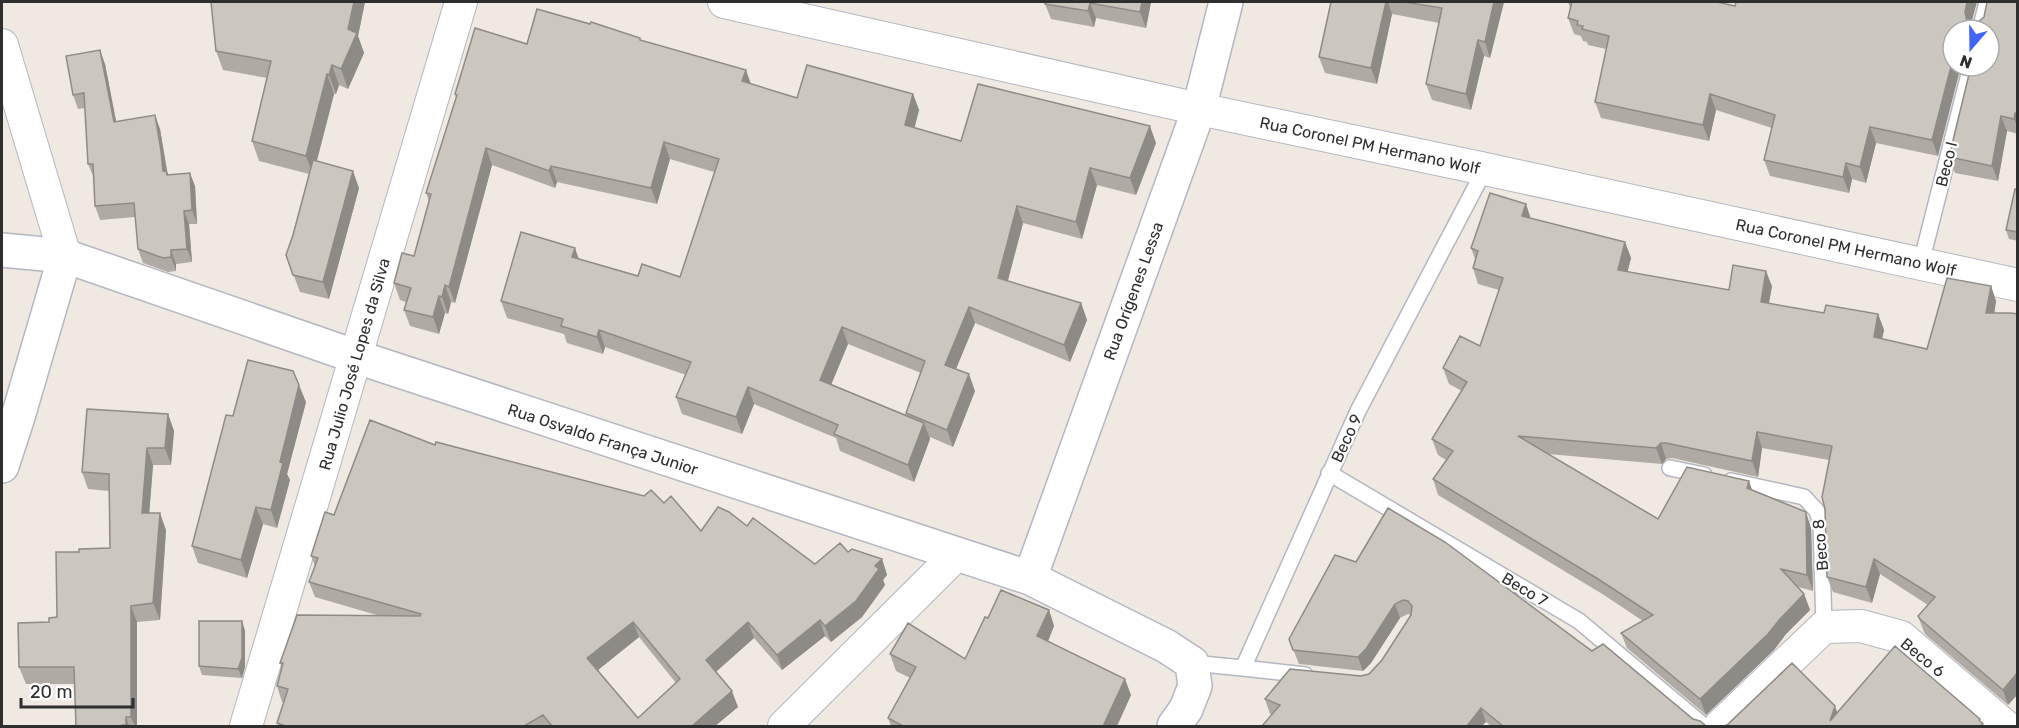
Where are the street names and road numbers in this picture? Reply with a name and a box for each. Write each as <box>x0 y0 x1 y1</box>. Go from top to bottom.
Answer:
street label: Rua Coronel PM Hermano Wolf <box>1258 113 1483 178</box>
street label: Beco I <box>1932 140 1961 189</box>
street label: Rua Coronel PM Hermano Wolf <box>1734 215 1959 280</box>
street label: Rua Orígenes Lessa <box>1100 219 1167 363</box>
street label: Rua Julio José Lopes da Silva <box>315 256 394 472</box>
street label: Rua Osvaldo França Junior <box>505 400 701 479</box>
street label: Beco 9 <box>1327 411 1366 465</box>
street label: Beco 8 <box>1809 518 1832 572</box>
street label: Beco 7 <box>1499 568 1551 610</box>
street label: Beco 6 <box>1897 634 1949 681</box>

